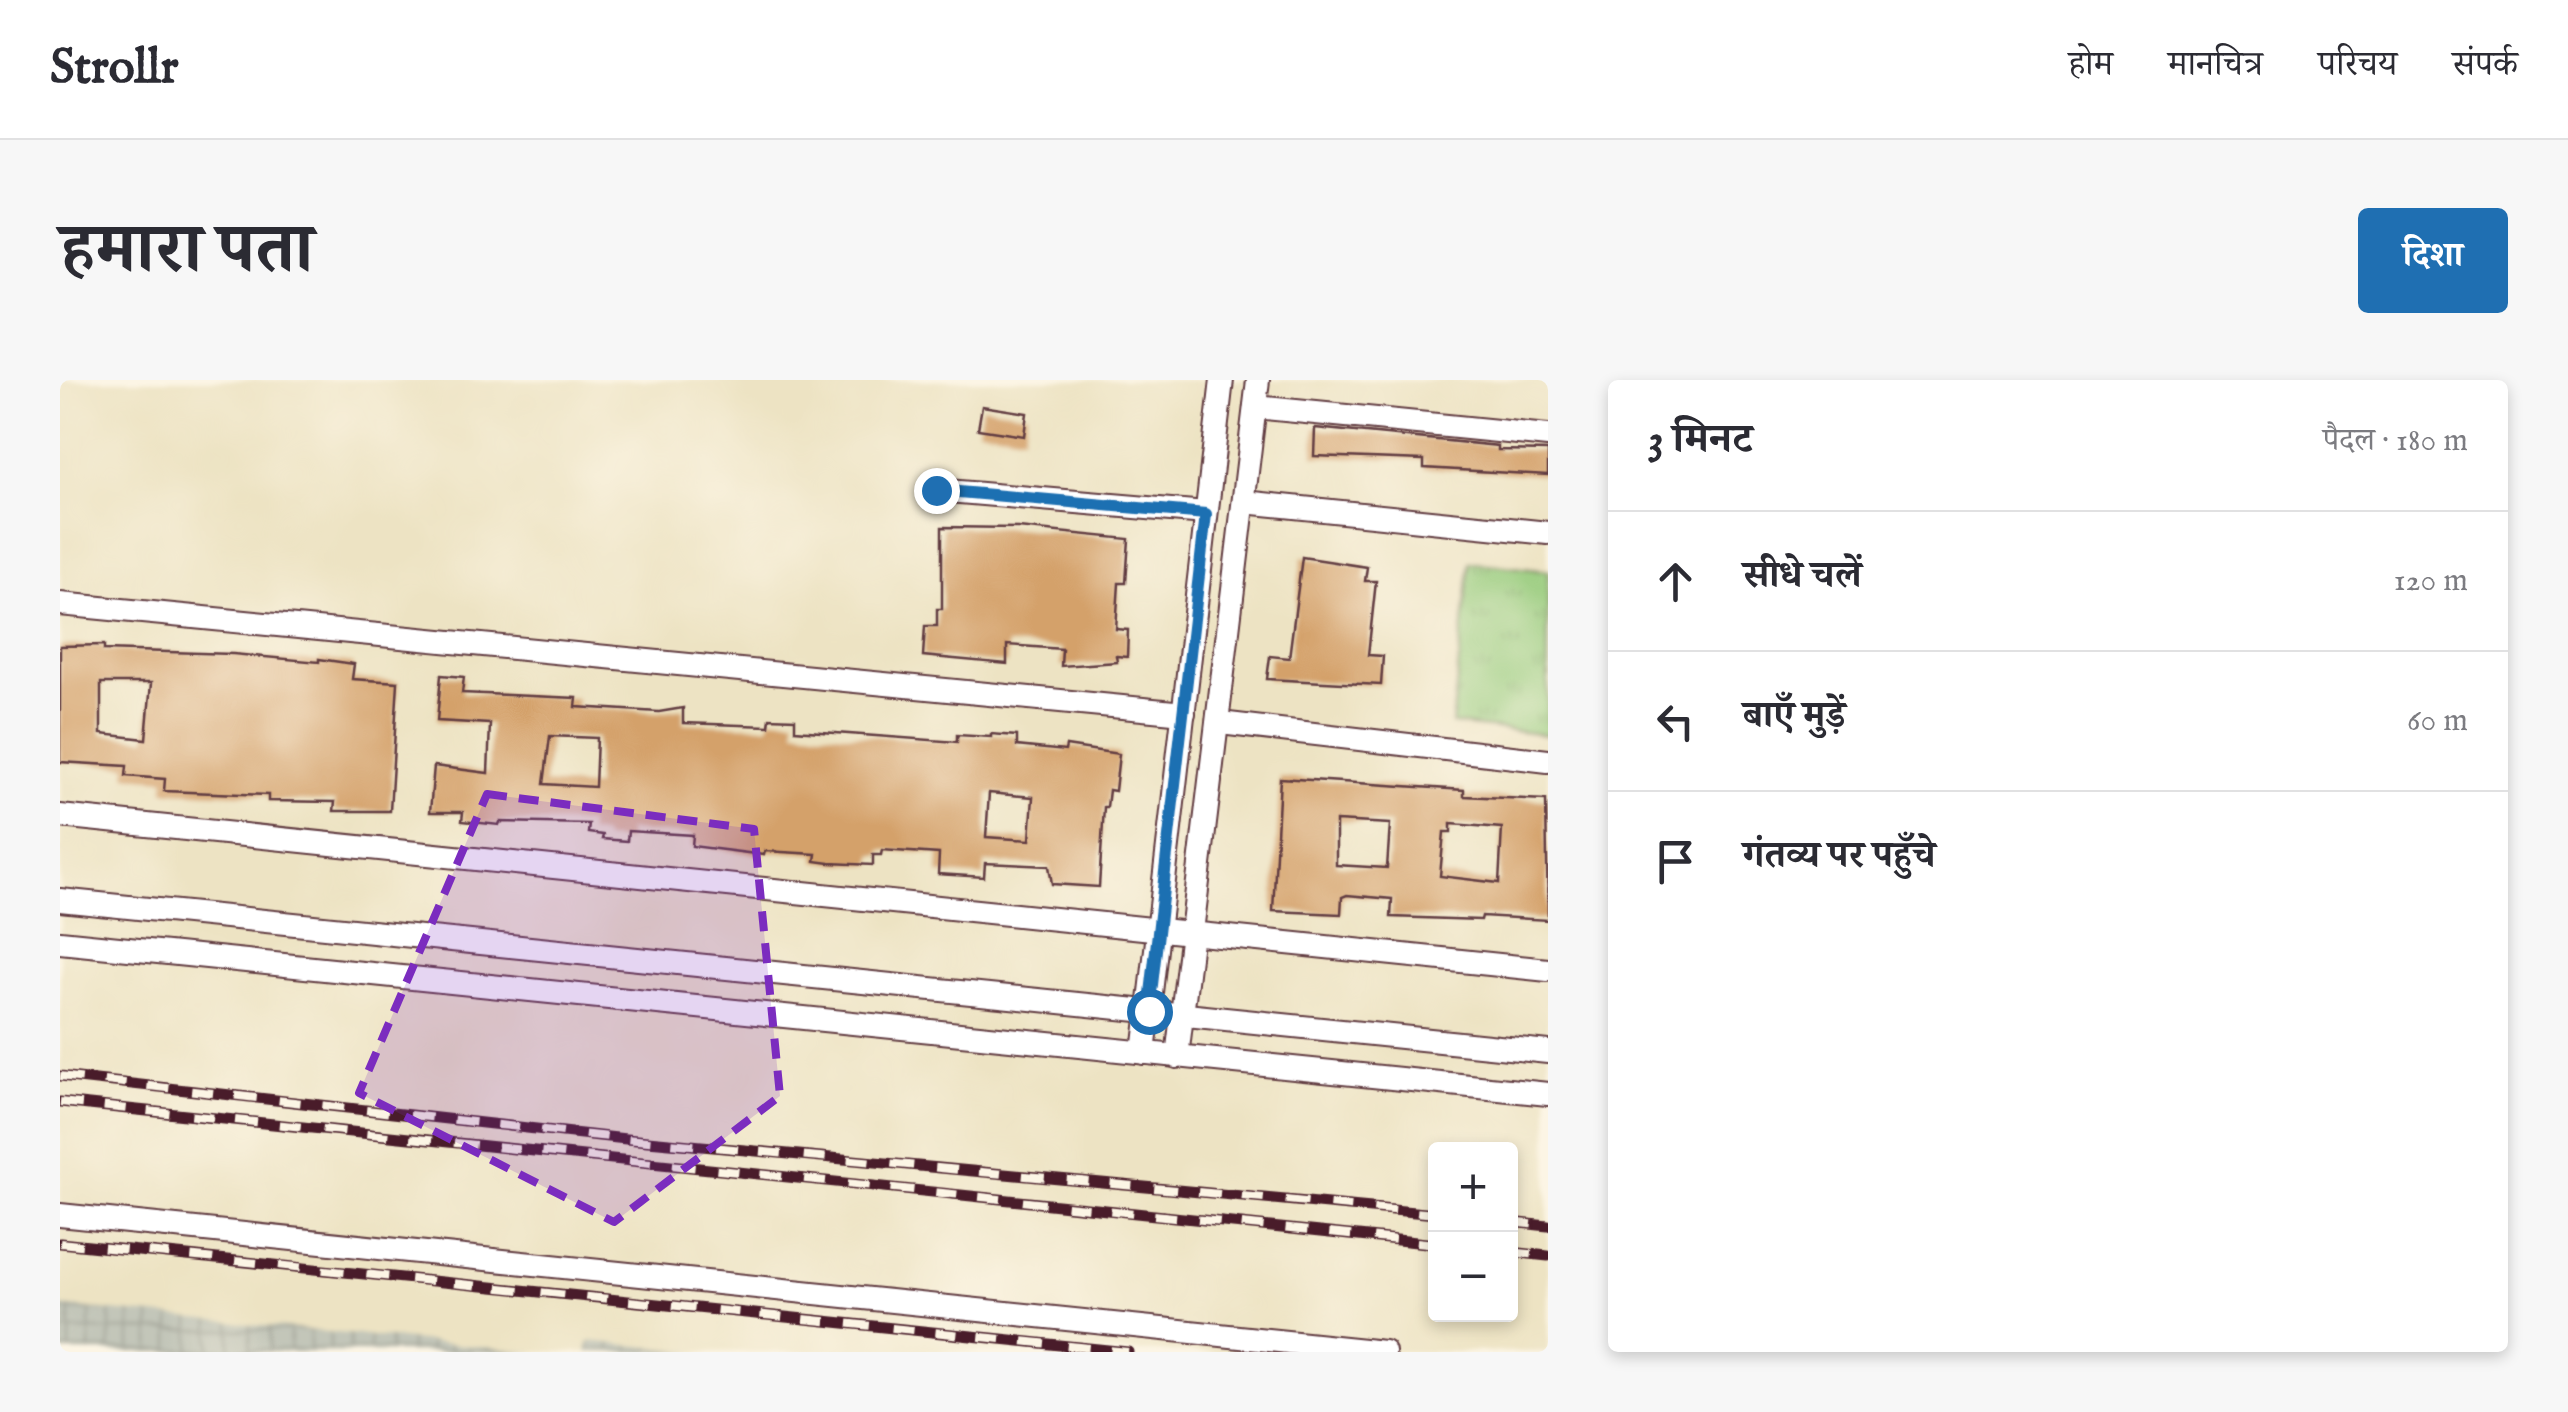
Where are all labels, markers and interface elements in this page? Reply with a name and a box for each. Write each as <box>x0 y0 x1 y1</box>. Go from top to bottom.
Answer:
text: Strollr <box>50 39 178 99</box>
text: होम <box>2068 43 2113 88</box>
text: मानचित्र <box>2168 43 2263 88</box>
text: परिचय <box>2318 43 2397 88</box>
text: संपर्क <box>2452 43 2518 88</box>
text: हमारा पता <box>60 208 314 296</box>
button: दिशा <box>2358 208 2508 313</box>
text: 3 मिनट <box>1648 414 1752 467</box>
text: पैदल · 180 m <box>2323 421 2468 462</box>
route end <box>914 468 960 514</box>
text: सीधे चलें <box>1743 553 1862 601</box>
icon: ahead <box>1648 554 1703 609</box>
text: 120 m <box>2394 561 2468 602</box>
text: बाएँ मुड़ें <box>1743 693 1846 741</box>
icon: left <box>1648 694 1703 749</box>
text: 60 m <box>2407 701 2468 742</box>
text: गंतव्य पर पहुँचे <box>1743 833 1935 881</box>
icon: arrive <box>1648 834 1703 889</box>
route start <box>1127 989 1173 1035</box>
map controls <box>1428 1142 1518 1322</box>
button: + <box>1428 1142 1518 1232</box>
button: − <box>1428 1232 1518 1322</box>

